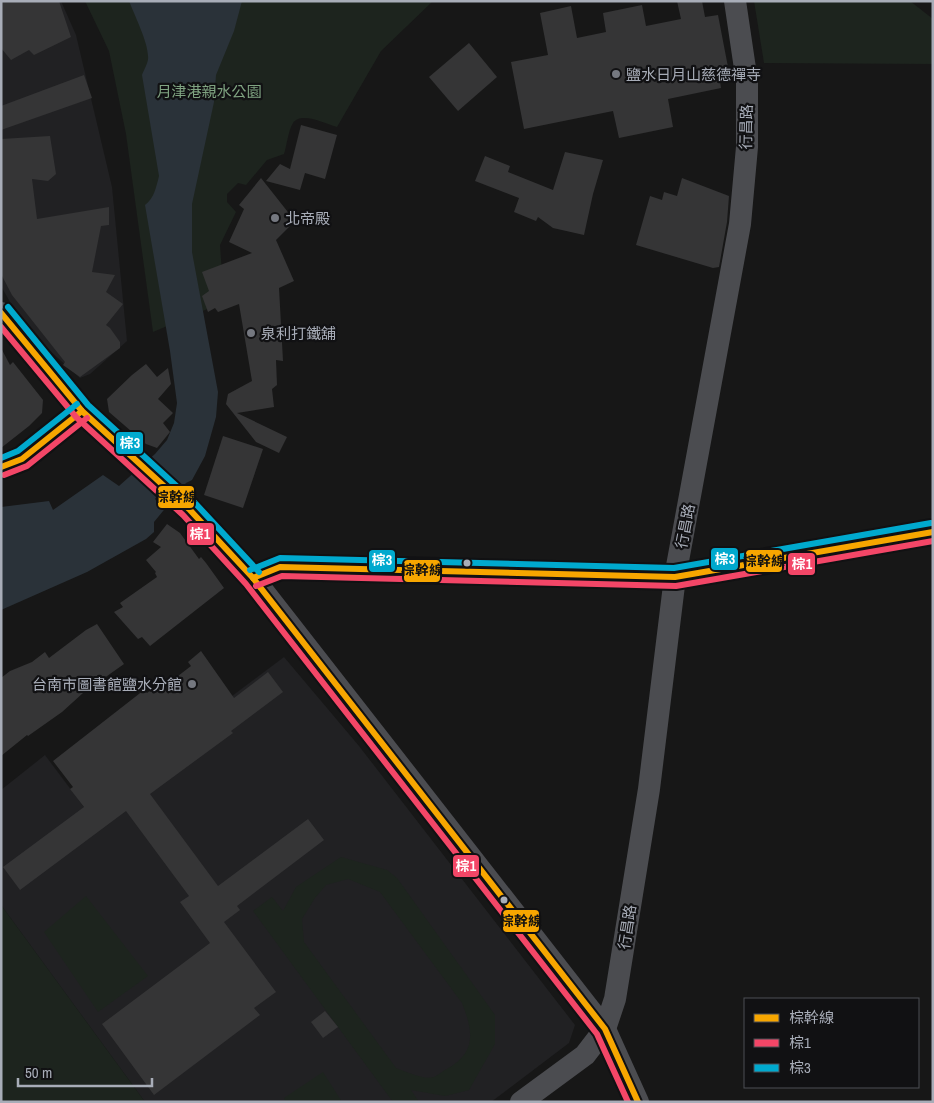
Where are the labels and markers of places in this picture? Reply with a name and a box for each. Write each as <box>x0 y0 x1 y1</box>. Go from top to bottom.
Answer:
place label: 鹽水日月山慈德禪寺 <box>626 64 761 85</box>
marker: 鹽水日月山慈德禪寺 <box>610 68 622 80</box>
place label: 北帝殿 <box>285 208 330 229</box>
marker: 北帝殿 <box>269 212 281 224</box>
place label: 泉利打鐵舖 <box>261 323 336 344</box>
marker: 泉利打鐵舖 <box>245 327 257 339</box>
unlabelled marker <box>462 558 472 568</box>
place label: 台南市圖書館鹽水分館 <box>32 674 182 695</box>
marker: 台南市圖書館鹽水分館 <box>186 678 198 690</box>
unlabelled marker <box>499 895 509 905</box>

